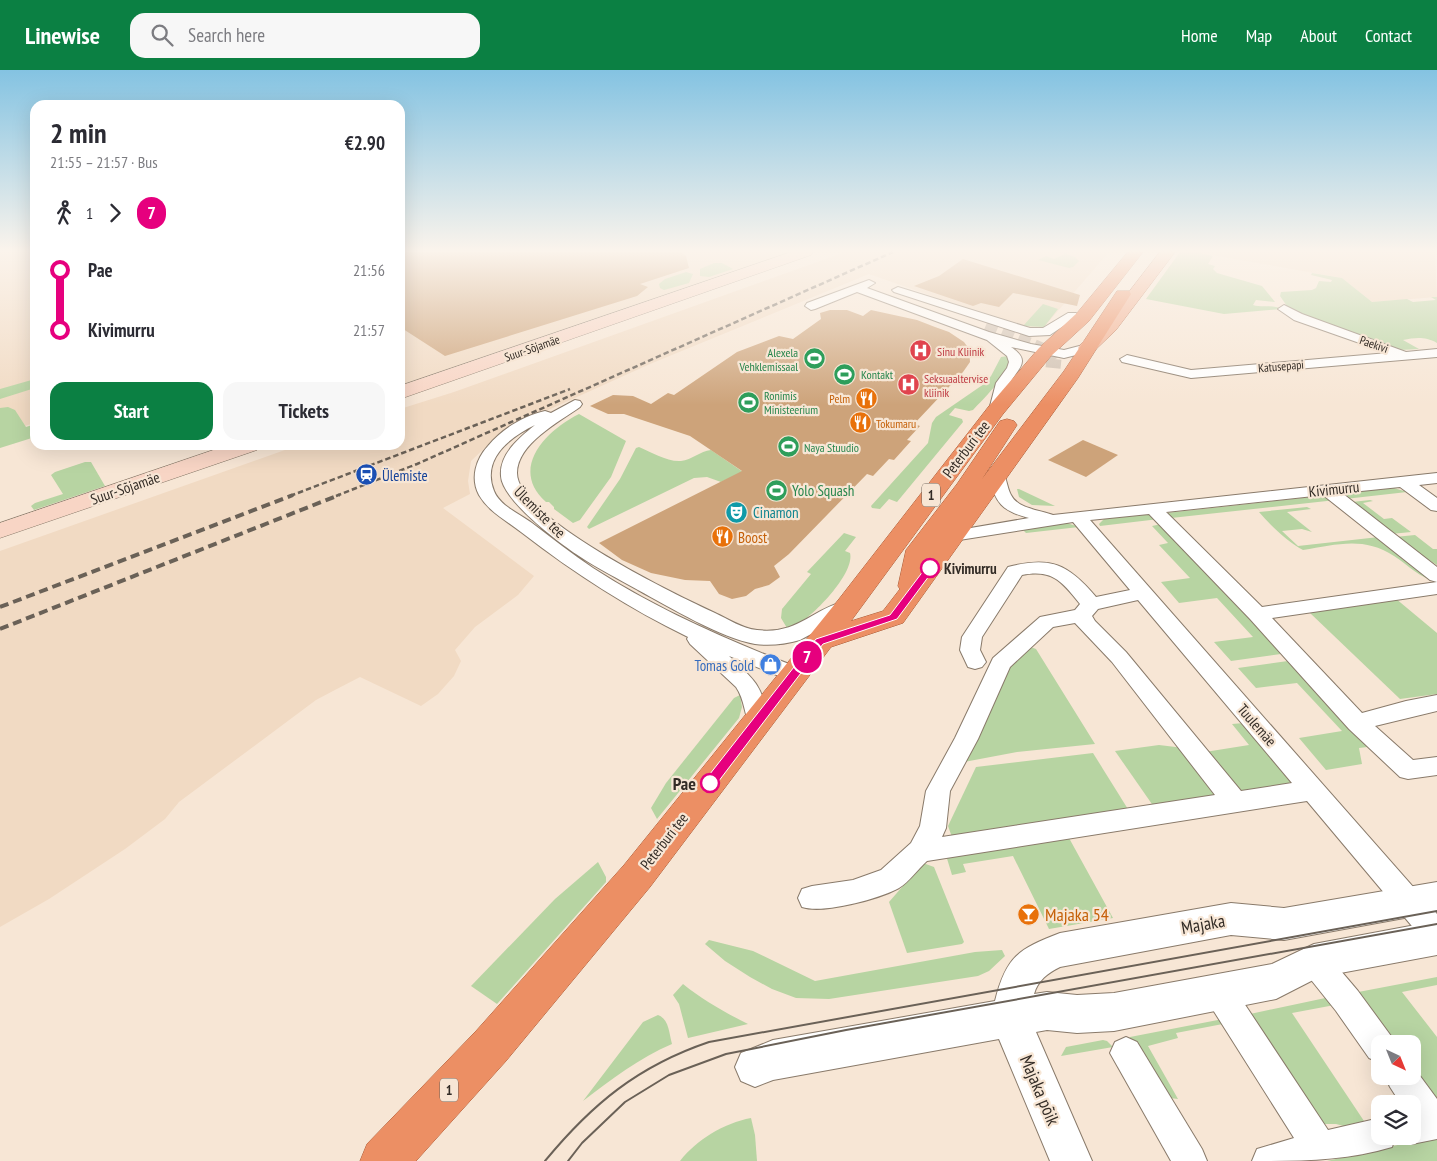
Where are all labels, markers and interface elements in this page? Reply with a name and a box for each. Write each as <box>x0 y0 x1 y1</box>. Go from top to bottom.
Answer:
search box <box>130 13 480 58</box>
text: Linewise <box>25 20 100 51</box>
icon: search <box>148 21 176 49</box>
text: Search here <box>188 23 265 47</box>
text: Home <box>1181 24 1218 47</box>
text: Map <box>1246 24 1272 47</box>
text: About <box>1300 24 1337 47</box>
text: Contact <box>1365 24 1412 47</box>
text: 2 min <box>50 114 107 151</box>
text: €2.90 <box>345 131 385 155</box>
text: 21:55 – 21:57 · Bus <box>50 152 158 172</box>
icon: walk <box>50 199 78 227</box>
icon: forward <box>101 199 129 227</box>
text: 7 <box>147 201 156 224</box>
text: 1 <box>86 203 93 223</box>
text: Pae <box>88 258 113 282</box>
text: 21:56 <box>353 260 385 280</box>
text: Kivimurru <box>88 318 155 342</box>
text: 21:57 <box>353 320 385 340</box>
street label: Suur-Sõjamäe <box>502 332 562 364</box>
street label: Paekivi <box>1358 332 1390 356</box>
hospital icon: Sinu Kliinik <box>909 339 933 363</box>
place label: Sinu Kliinik <box>937 344 985 359</box>
place label: Alexela Vehklemissaal <box>738 345 798 374</box>
sports icon: Alexela Vehklemissaal <box>802 347 826 371</box>
street label: Katusepapi <box>1258 357 1304 375</box>
sports icon: Kontakt <box>833 362 857 386</box>
place label: Kontakt <box>861 367 894 382</box>
place label: Seksuaaltervise kliinik <box>924 371 988 400</box>
hospital icon: Seksuaaltervise kliinik <box>896 373 920 397</box>
button: Start <box>50 382 213 440</box>
button: Tickets <box>223 382 385 440</box>
restaurant icon: Pelm <box>854 386 878 410</box>
place label: Ronimis Ministeerium <box>764 388 818 417</box>
sports icon: Ronimis Ministeerium <box>736 390 760 414</box>
place label: Pelm <box>829 391 850 406</box>
restaurant icon: Tokumaru <box>848 411 872 435</box>
place label: Tokumaru <box>876 416 916 431</box>
street label: Peterburi tee <box>938 417 994 481</box>
sports icon: Naya Stuudio <box>776 435 800 459</box>
place label: Naya Stuudio <box>804 440 859 455</box>
station icon: Ülemiste <box>354 463 378 487</box>
place label: Ülemiste <box>382 466 428 485</box>
street label: Suur-Sõjamäe <box>88 467 162 509</box>
street label: Kivimurru <box>1308 477 1360 501</box>
sports icon: Yolo Squash <box>764 478 788 502</box>
place label: Yolo Squash <box>792 481 854 500</box>
street label: Ülemiste tee <box>510 482 570 542</box>
road number: 1 <box>922 484 940 506</box>
theatre icon: Cinamon <box>725 500 749 524</box>
place label: Cinamon <box>753 503 799 522</box>
restaurant icon: Boost <box>710 525 734 549</box>
place label: Boost <box>738 528 767 547</box>
marker: Kivimurru <box>920 558 940 578</box>
place label: Kivimurru <box>944 559 997 578</box>
line badge: 7 <box>791 641 823 673</box>
text: 7 <box>803 645 811 668</box>
shop icon: Tomas Gold <box>758 653 782 677</box>
place label: Tomas Gold <box>694 656 754 675</box>
street label: Tuulemäe <box>1233 700 1281 750</box>
place label: Pae <box>673 772 696 795</box>
marker: Pae <box>700 773 720 793</box>
street label: Peterburi tee <box>636 809 692 873</box>
bar icon: Majaka 54 <box>1017 902 1041 926</box>
place label: Majaka 54 <box>1045 903 1109 926</box>
street label: Majaka <box>1179 909 1227 939</box>
north arrow <box>1371 1035 1421 1085</box>
map controls <box>1371 1035 1421 1145</box>
street label: Majaka põik <box>1015 1051 1065 1129</box>
road number: 1 <box>440 1078 458 1102</box>
button: layers <box>1371 1095 1421 1145</box>

